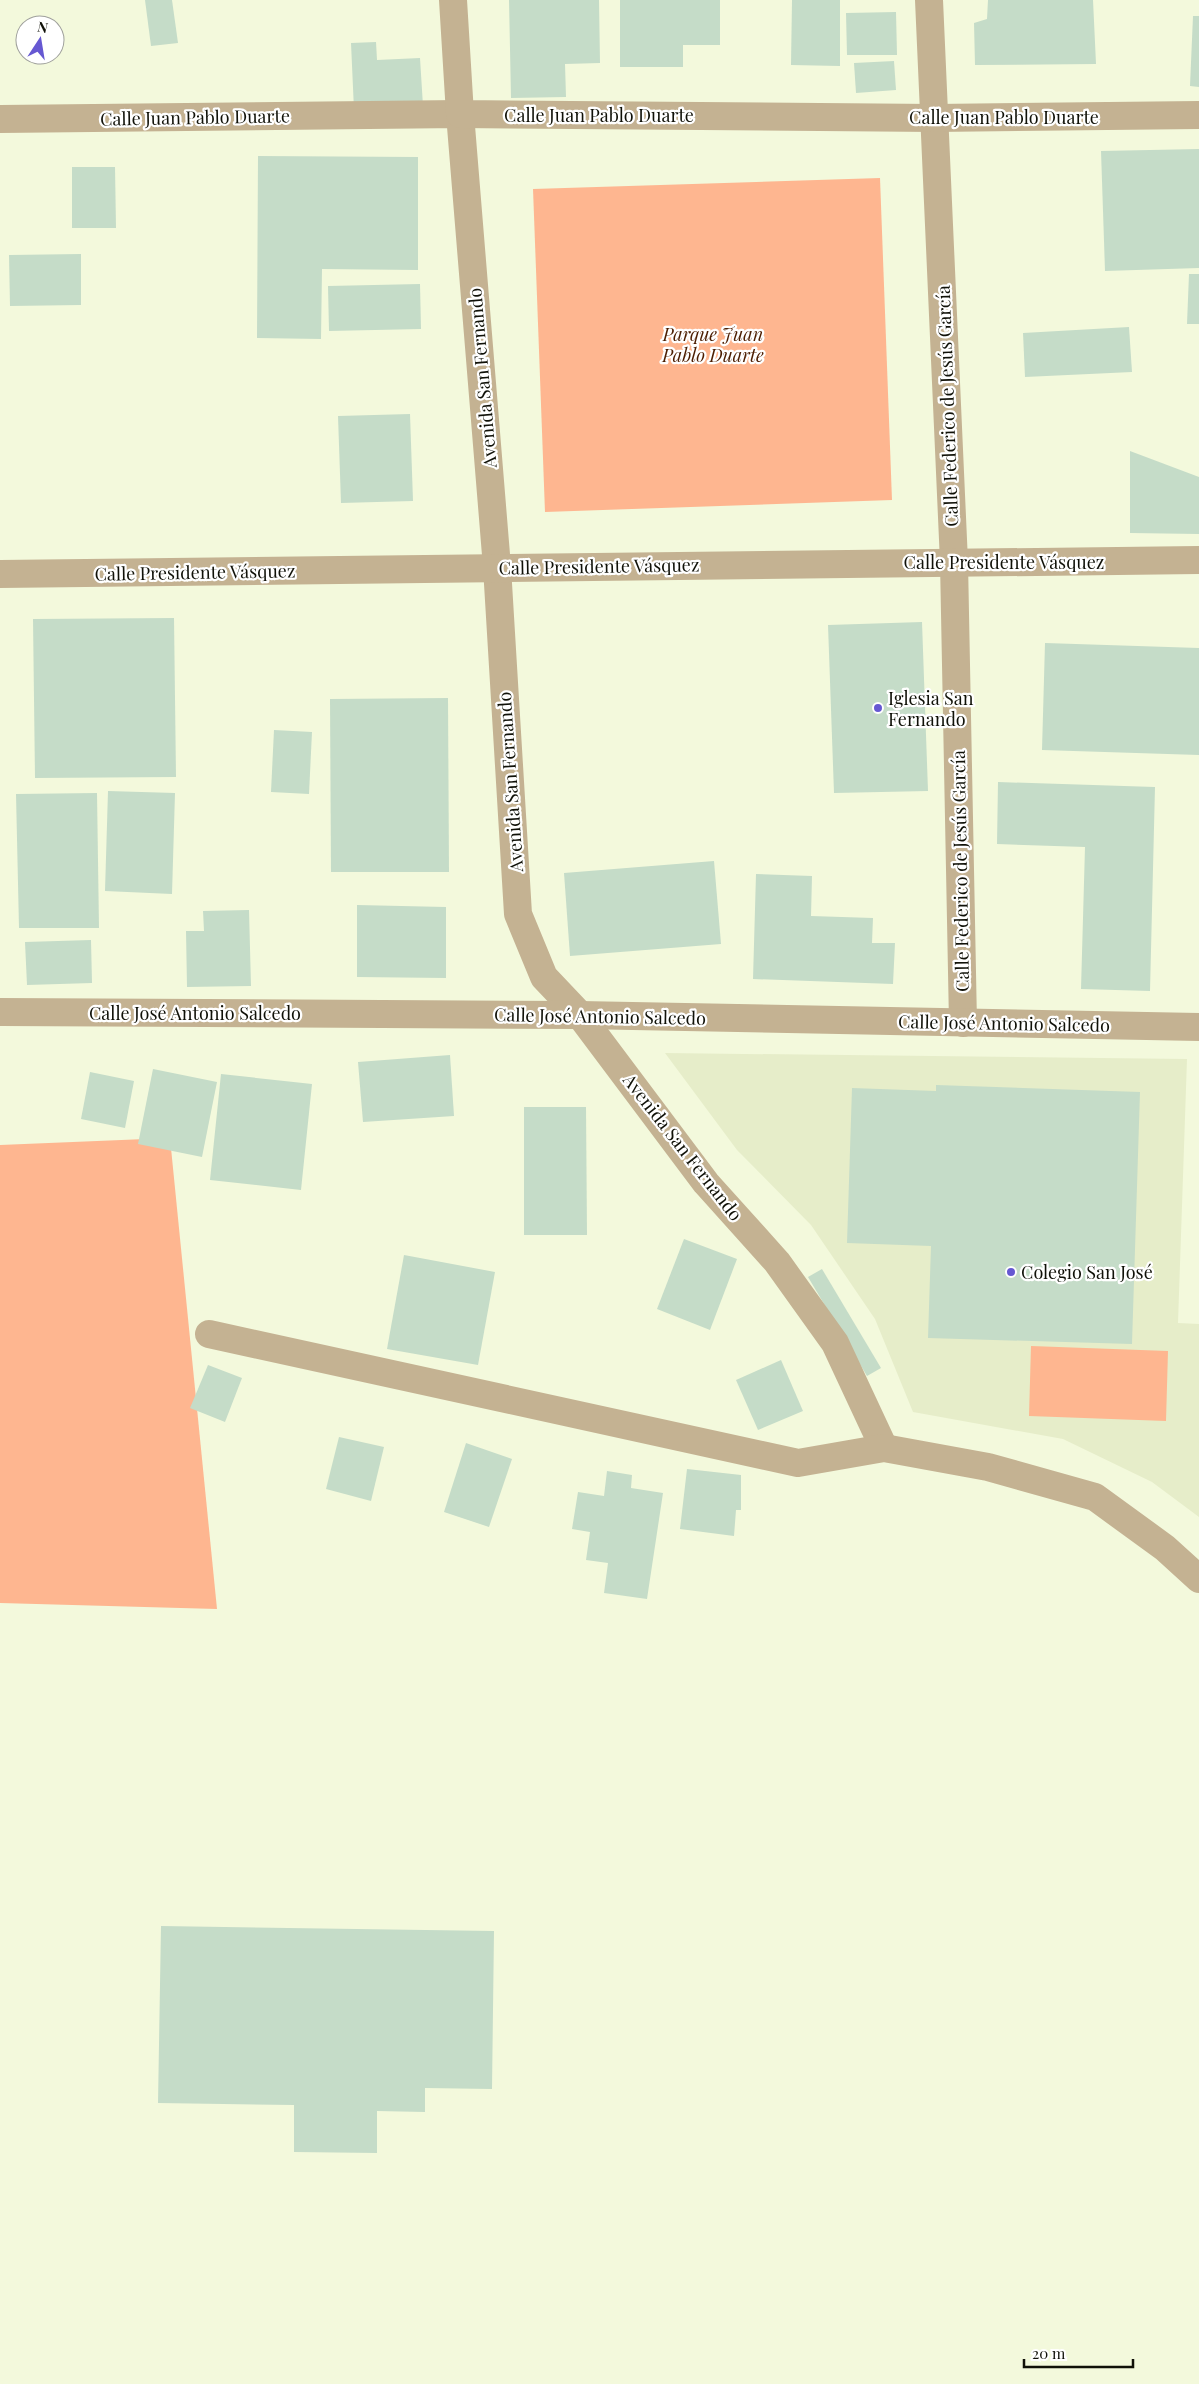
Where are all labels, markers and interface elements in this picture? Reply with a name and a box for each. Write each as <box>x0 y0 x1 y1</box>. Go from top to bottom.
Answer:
north arrow <box>15 15 65 65</box>
text: N <box>36 16 50 37</box>
street label: Calle Juan Pablo Duarte <box>100 103 290 131</box>
street label: Calle Juan Pablo Duarte <box>504 103 694 127</box>
street label: Calle Juan Pablo Duarte <box>909 105 1099 129</box>
street label: Calle Federico de Jesús García <box>931 285 963 527</box>
street label: Avenida San Fernando <box>462 287 502 470</box>
park label: Parque Juan Pablo Duarte <box>661 322 764 367</box>
street label: Calle Presidente Vásquez <box>904 550 1104 574</box>
street label: Calle Presidente Vásquez <box>498 552 700 580</box>
street label: Calle Presidente Vásquez <box>94 558 296 586</box>
place label: Iglesia San Fernando <box>888 686 974 731</box>
street label: Avenida San Fernando <box>492 691 528 874</box>
marker: Iglesia San Fernando <box>872 702 884 714</box>
street label: Calle Federico de Jesús García <box>946 750 974 992</box>
street label: Calle José Antonio Salcedo <box>89 1001 301 1025</box>
street label: Calle José Antonio Salcedo <box>494 1002 706 1030</box>
street label: Calle José Antonio Salcedo <box>898 1009 1110 1037</box>
street label: Avenida San Fernando <box>617 1068 748 1226</box>
place label: Colegio San José <box>1021 1260 1153 1284</box>
marker: Colegio San José <box>1005 1266 1017 1278</box>
scale bar <box>1024 2336 1133 2368</box>
text: 20 m <box>1032 2343 1066 2363</box>

